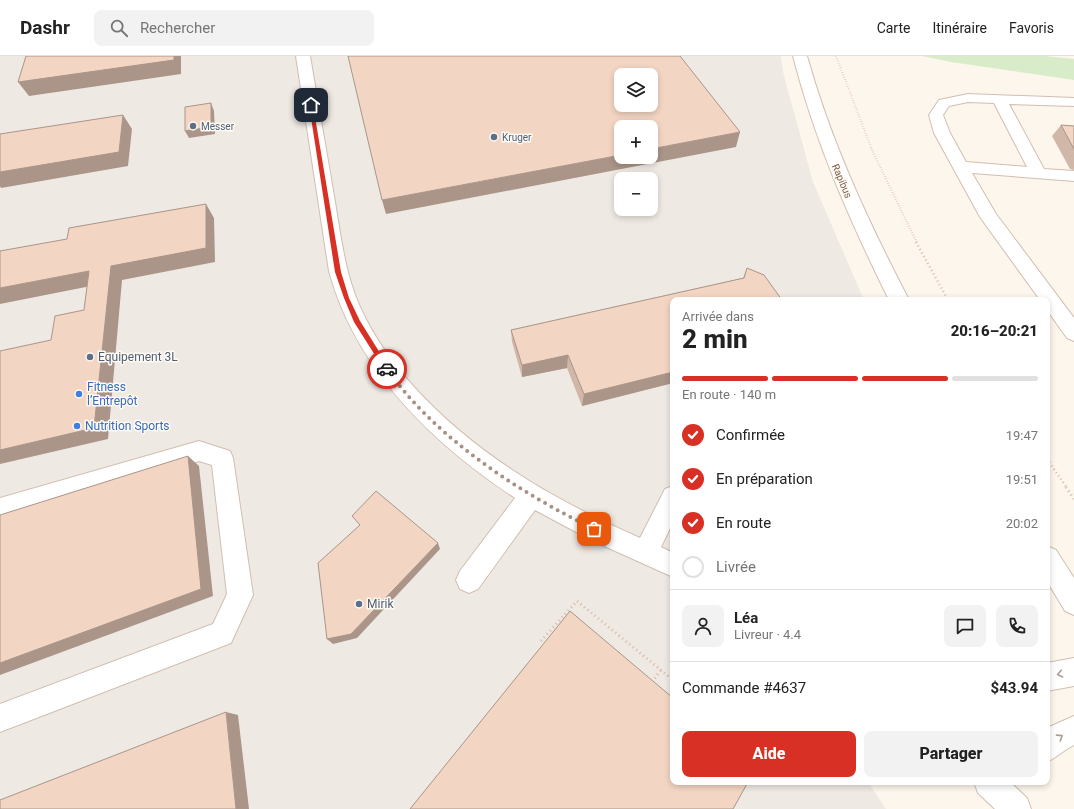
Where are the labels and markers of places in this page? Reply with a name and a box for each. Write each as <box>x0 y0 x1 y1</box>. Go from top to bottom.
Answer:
pin <box>294 88 328 122</box>
marker: Messer <box>188 121 198 131</box>
place label: Messer <box>201 121 235 132</box>
marker: Kruger <box>489 132 499 142</box>
place label: Kruger <box>502 132 532 143</box>
place label: Equipement 3L <box>98 350 178 364</box>
marker: Equipement 3L <box>85 352 95 362</box>
place label: Fitness l’Entrepôt <box>87 380 138 408</box>
marker: Fitness l’Entrepôt <box>74 389 84 399</box>
place label: Nutrition Sports <box>85 419 170 433</box>
marker: Nutrition Sports <box>72 421 82 431</box>
pin <box>577 512 611 546</box>
place label: Mirik <box>367 597 394 611</box>
marker: Mirik <box>354 599 364 609</box>

